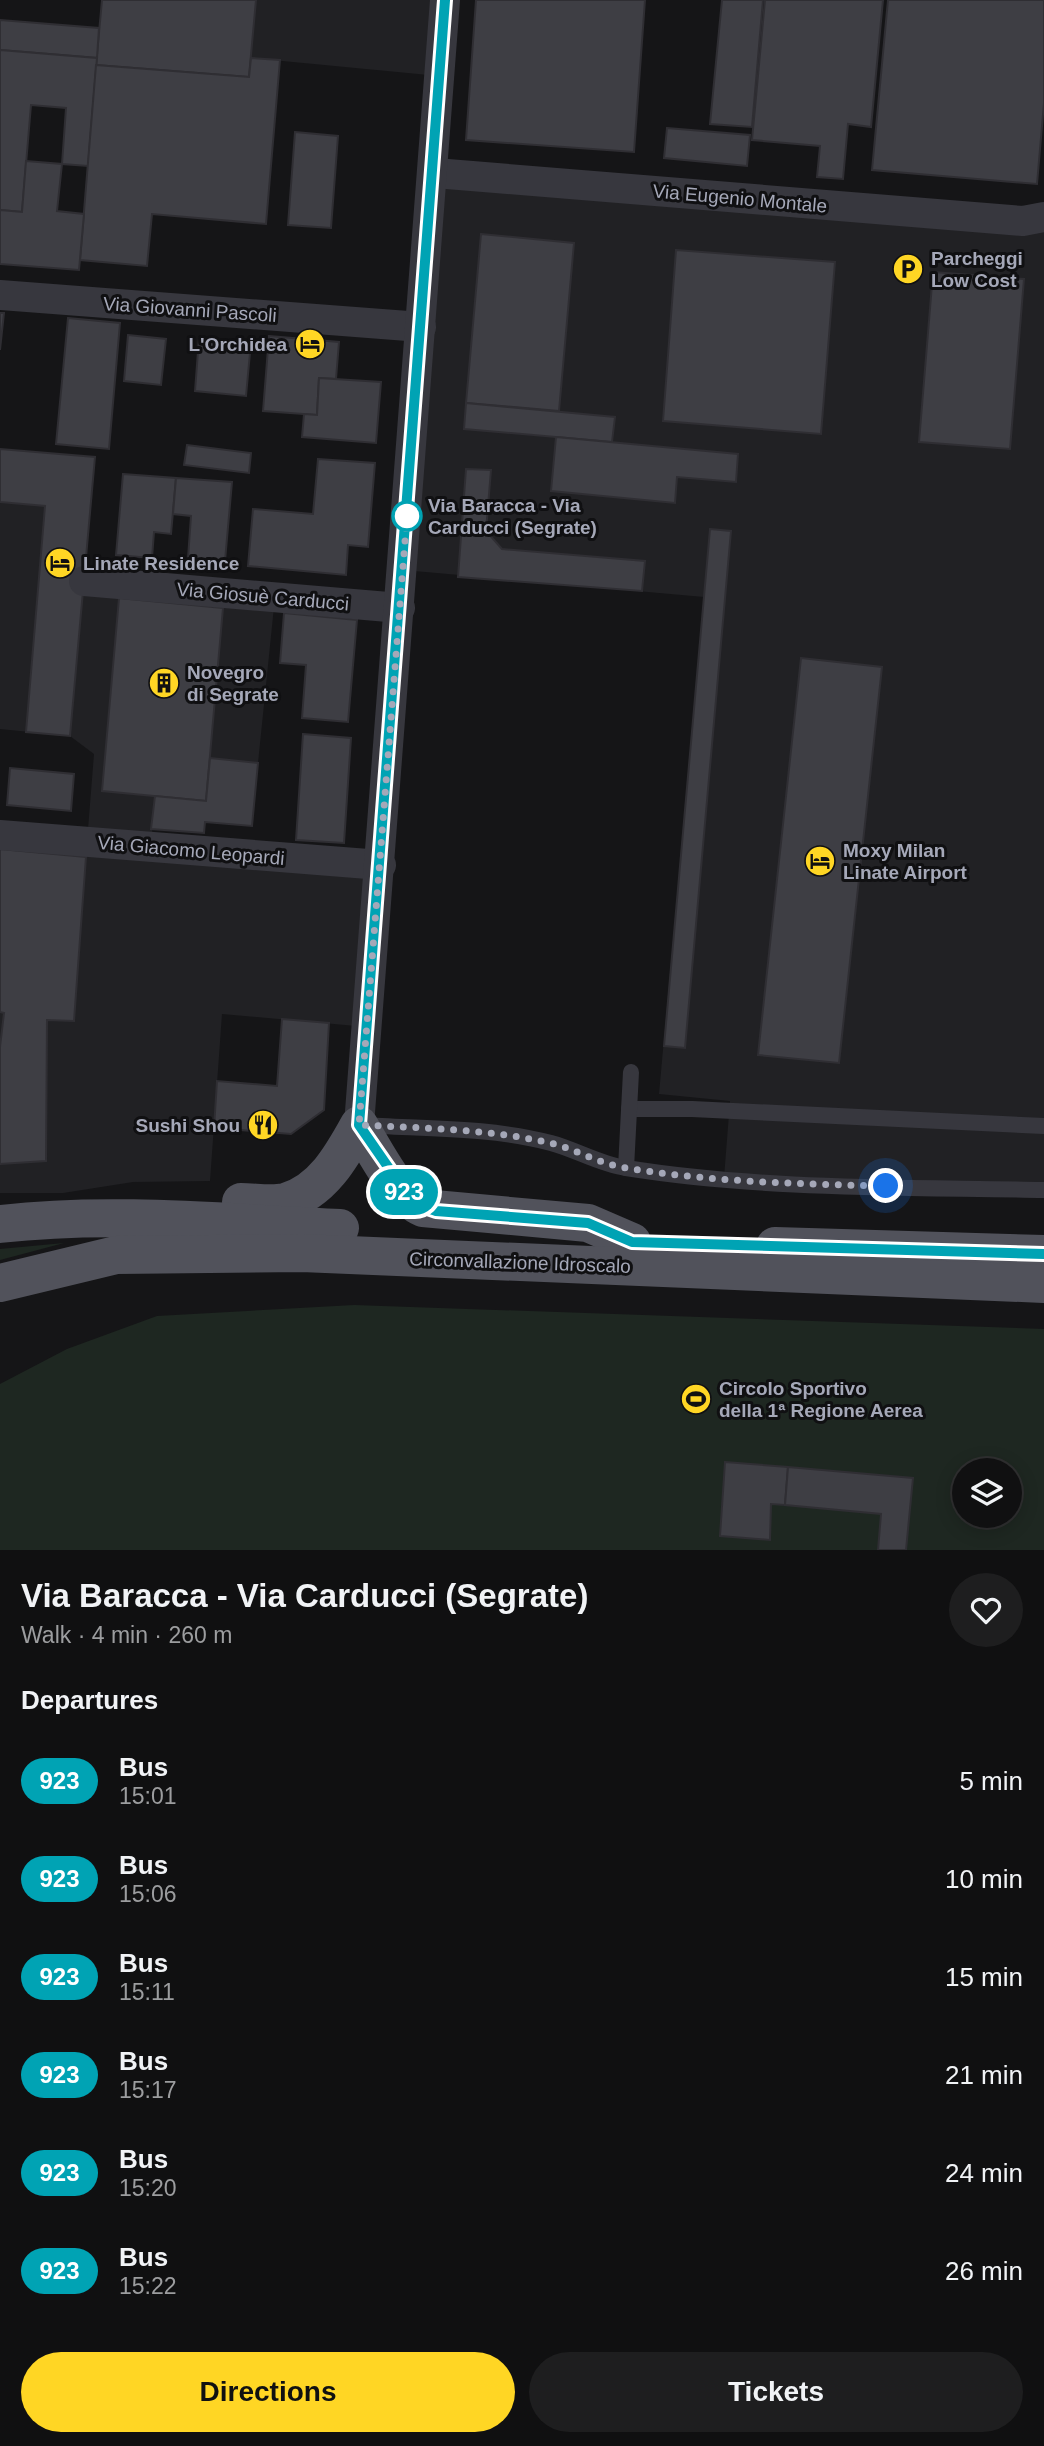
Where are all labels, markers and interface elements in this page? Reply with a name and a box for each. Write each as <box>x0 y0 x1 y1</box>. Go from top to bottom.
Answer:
street label: Via Eugenio Montale <box>652 180 828 217</box>
place label: Parcheggi Low Cost <box>931 248 1023 291</box>
parking icon: Parcheggi Low Cost <box>891 252 925 286</box>
street label: Via Giovanni Pascoli <box>102 293 277 326</box>
hotel icon: L'Orchidea <box>293 327 327 361</box>
place label: L'Orchidea <box>189 334 287 355</box>
place label: Via Baracca - Via Carducci (Segrate) <box>428 495 597 538</box>
marker: Via Baracca - Via Carducci (Segrate) <box>392 501 422 531</box>
hotel icon: Linate Residence <box>43 546 77 580</box>
place label: Linate Residence <box>83 553 239 574</box>
street label: Via Giosuè Carducci <box>176 579 350 614</box>
place label: Novegro di Segrate <box>187 662 279 705</box>
building icon: Novegro di Segrate <box>147 666 181 700</box>
street label: Via Giacomo Leopardi <box>97 832 285 869</box>
place label: Moxy Milan Linate Airport <box>843 840 968 883</box>
hotel icon: Moxy Milan Linate Airport <box>803 844 837 878</box>
restaurant icon: Sushi Shou <box>246 1108 280 1142</box>
place label: Sushi Shou <box>136 1115 240 1136</box>
your location <box>868 1168 903 1203</box>
line badge: 923 <box>364 1169 444 1215</box>
text: 923 <box>384 1178 424 1205</box>
street label: Circonvallazione Idroscalo <box>409 1248 631 1277</box>
place label: Circolo Sportivo della 1ª Regione Aerea <box>719 1378 923 1421</box>
sports icon: Circolo Sportivo della 1ª Regione Aerea <box>679 1382 713 1416</box>
map controls <box>952 1458 1022 1528</box>
button: layers <box>952 1458 1022 1528</box>
button: heart <box>949 1573 1023 1647</box>
text: Via Baracca - Via Carducci (Segrate) <box>21 1577 588 1614</box>
text: Walk · 4 min · 260 m <box>21 1622 232 1648</box>
text: Departures <box>21 1685 158 1715</box>
text: Bus <box>119 1752 168 1782</box>
text: 5 min <box>959 1766 1023 1796</box>
text: 923 <box>39 1767 80 1794</box>
text: 15:01 <box>119 1783 177 1809</box>
text: Bus <box>119 1850 168 1880</box>
text: 10 min <box>945 1864 1023 1894</box>
text: 923 <box>39 1865 80 1892</box>
text: 15:06 <box>119 1881 177 1907</box>
text: Bus <box>119 1948 168 1978</box>
text: 15 min <box>945 1962 1023 1992</box>
text: 923 <box>39 1963 80 1990</box>
text: 15:11 <box>119 1979 175 2005</box>
text: Bus <box>119 2046 168 2076</box>
text: 21 min <box>945 2060 1023 2090</box>
text: 923 <box>39 2061 80 2088</box>
text: 15:17 <box>119 2077 177 2103</box>
text: Bus <box>119 2144 168 2174</box>
text: 24 min <box>945 2158 1023 2188</box>
text: 923 <box>39 2159 80 2186</box>
text: 15:20 <box>119 2175 177 2201</box>
text: Bus <box>119 2242 168 2272</box>
text: 26 min <box>945 2256 1023 2286</box>
text: 923 <box>39 2257 80 2284</box>
text: 15:22 <box>119 2273 177 2299</box>
button: Directions <box>21 2352 515 2432</box>
button: Tickets <box>529 2352 1023 2432</box>

